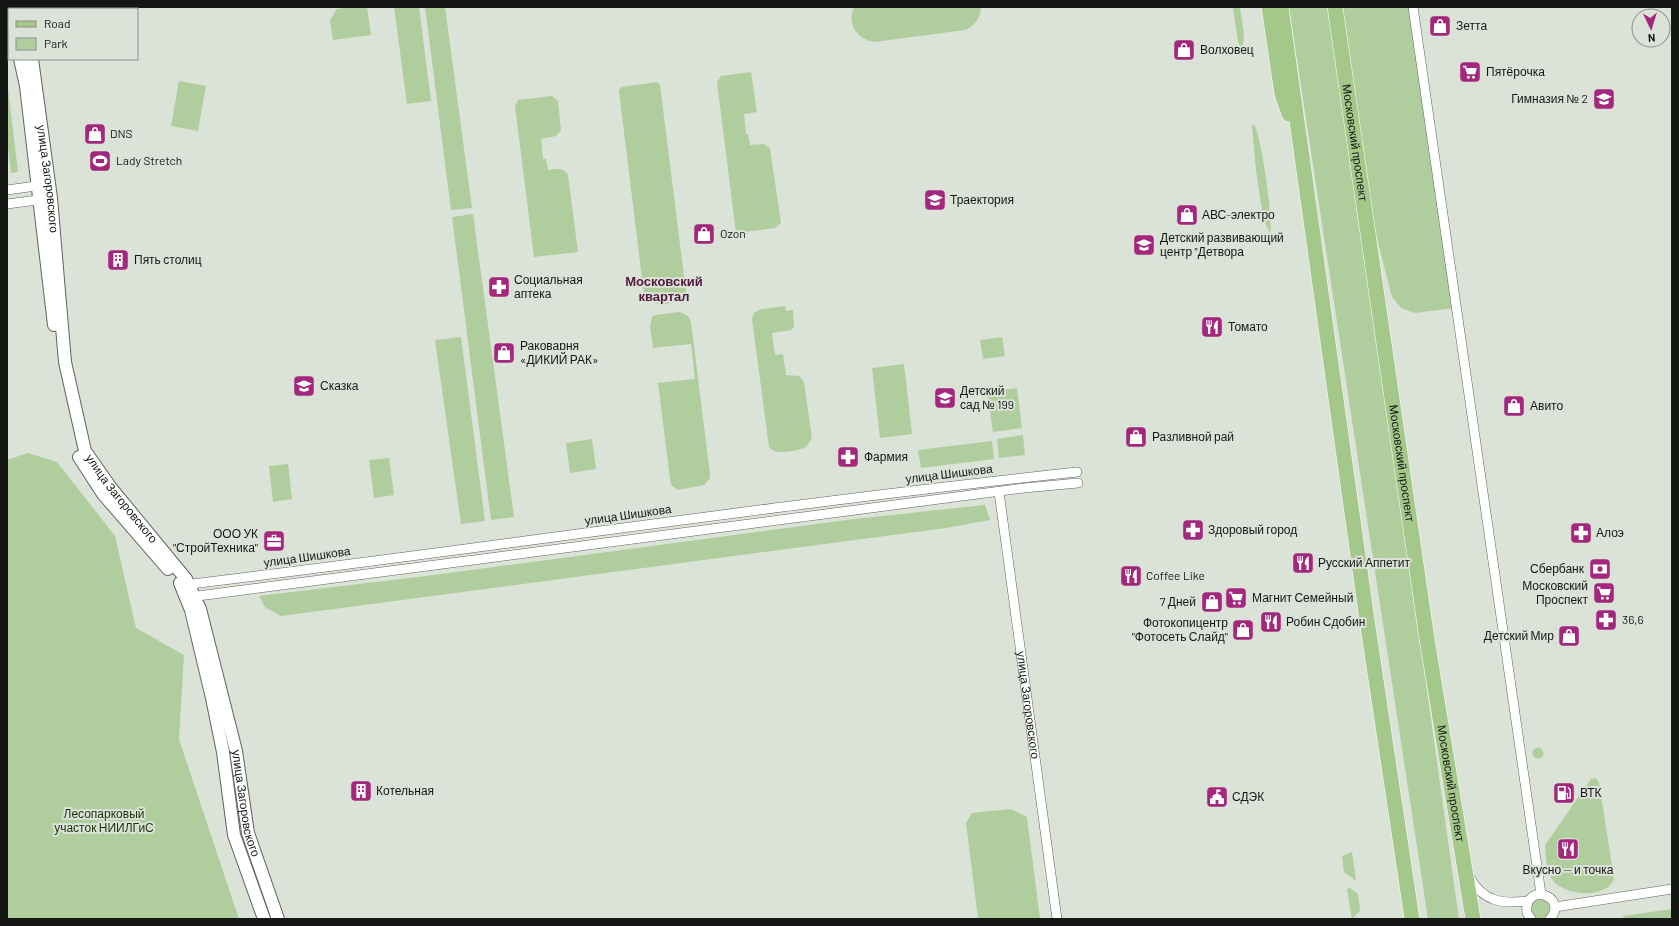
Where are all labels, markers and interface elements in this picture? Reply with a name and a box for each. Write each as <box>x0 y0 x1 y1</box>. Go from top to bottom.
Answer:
legend <box>8 8 138 60</box>
north arrow <box>1631 8 1671 48</box>
shop icon: Зетта <box>1427 13 1453 39</box>
text: Road <box>44 16 71 30</box>
place label: Зетта <box>1456 18 1487 32</box>
text: N <box>1648 32 1656 45</box>
text: Park <box>44 36 68 50</box>
shop icon: Волховец <box>1171 37 1197 63</box>
place label: Волховец <box>1200 42 1254 57</box>
supermarket icon: Пятёрочка <box>1457 59 1483 85</box>
place label: Пятёрочка <box>1486 64 1545 79</box>
street label: Московский проспект <box>1340 83 1371 202</box>
school or university icon: Гимназия № 2 <box>1591 86 1617 112</box>
place label: Гимназия № 2 <box>1511 91 1588 105</box>
shop icon: DNS <box>82 121 108 147</box>
street label: улица Загоровского <box>34 124 62 234</box>
place label: DNS <box>110 126 133 140</box>
sports icon: Lady Stretch <box>87 148 113 174</box>
place label: Lady Stretch <box>116 153 182 167</box>
school or university icon: Траектория <box>922 187 948 213</box>
place label: Траектория <box>950 192 1014 207</box>
shop icon: АВС-электро <box>1174 202 1200 228</box>
place label: АВС-электро <box>1202 207 1275 222</box>
shop icon: Ozon <box>691 221 717 247</box>
place label: Ozon <box>720 226 746 240</box>
place label: Детский развивающий центр "Детвора <box>1160 230 1284 259</box>
school or university icon: Детский развивающий центр "Детвора <box>1131 232 1157 258</box>
building icon: Пять столиц <box>105 247 131 273</box>
place label: Пять столиц <box>134 252 202 267</box>
place label: Социальная аптека <box>514 272 583 300</box>
district label: Московский квартал <box>625 273 703 304</box>
pharmacy icon: Социальная аптека <box>486 274 512 300</box>
restaurant icon: Томато <box>1199 314 1225 340</box>
place label: Томато <box>1228 319 1268 333</box>
place label: Раковарня «ДИКИЙ РАК» <box>520 338 599 367</box>
shop icon: Раковарня «ДИКИЙ РАК» <box>491 340 517 366</box>
school or university icon: Сказка <box>291 373 317 399</box>
place label: Сказка <box>320 378 359 392</box>
place label: Детский сад № 199 <box>960 383 1014 412</box>
school or university icon: Детский сад № 199 <box>932 385 958 411</box>
shop icon: Авито <box>1501 393 1527 419</box>
place label: Авито <box>1530 398 1563 412</box>
street label: Московский проспект <box>1387 404 1418 523</box>
shop icon: Разливной рай <box>1123 424 1149 450</box>
place label: Разливной рай <box>1152 429 1234 444</box>
pharmacy icon: Фармия <box>835 444 861 470</box>
place label: Фармия <box>864 449 908 464</box>
street label: улица Загоровского <box>82 451 161 545</box>
street label: улица Шишкова <box>905 461 994 486</box>
street label: улица Шишкова <box>583 501 673 528</box>
pharmacy icon: Здоровый город <box>1180 517 1206 543</box>
pharmacy icon: Алоэ <box>1568 520 1594 546</box>
place label: Здоровый город <box>1208 522 1297 537</box>
place label: Алоэ <box>1596 525 1624 539</box>
place label: ООО УК "СтройТехника" <box>173 526 258 555</box>
office icon: ООО УК "СтройТехника" <box>261 528 287 554</box>
street label: улица Шишкова <box>262 543 352 570</box>
restaurant icon: Русский Аппетит <box>1290 550 1316 576</box>
place label: Русский Аппетит <box>1318 555 1410 570</box>
bank icon: Сбербанк <box>1587 556 1613 582</box>
place label: Сбербанк <box>1530 561 1585 576</box>
restaurant icon: Coffee Like <box>1118 563 1144 589</box>
place label: Coffee Like <box>1146 568 1205 582</box>
place label: Московский Проспект <box>1522 578 1588 607</box>
supermarket icon: Московский Проспект <box>1591 580 1617 606</box>
supermarket icon: Магнит Семейный <box>1223 585 1249 611</box>
shop icon: 7 Дней <box>1199 589 1225 615</box>
place label: Магнит Семейный <box>1252 590 1353 604</box>
place label: 7 Дней <box>1160 594 1196 609</box>
pharmacy icon: 36,6 <box>1593 607 1619 633</box>
restaurant icon: Робин Сдобин <box>1258 609 1284 635</box>
place label: 36,6 <box>1622 612 1644 626</box>
place label: Робин Сдобин <box>1286 614 1365 629</box>
place label: Фотокопицентр "Фотосеть Слайд" <box>1132 615 1228 644</box>
shop icon: Фотокопицентр "Фотосеть Слайд" <box>1230 617 1256 643</box>
shop icon: Детский Мир <box>1556 623 1582 649</box>
place label: Детский Мир <box>1484 628 1554 643</box>
street label: улица Загоровского <box>1014 650 1043 760</box>
street label: Московский проспект <box>1435 724 1468 843</box>
street label: улица Загоровского <box>229 749 264 859</box>
building icon: Котельная <box>348 778 374 804</box>
fuel station icon: ВТК <box>1551 780 1577 806</box>
place label: Котельная <box>376 783 434 797</box>
public building icon: СДЭК <box>1204 784 1230 810</box>
place label: ВТК <box>1580 785 1602 799</box>
place label: СДЭК <box>1232 789 1264 804</box>
park label: Лесопарковый участок НИИЛГиС <box>54 806 154 835</box>
restaurant icon: Вкусно — и точка <box>1555 836 1581 862</box>
place label: Вкусно — и точка <box>1523 862 1614 877</box>

